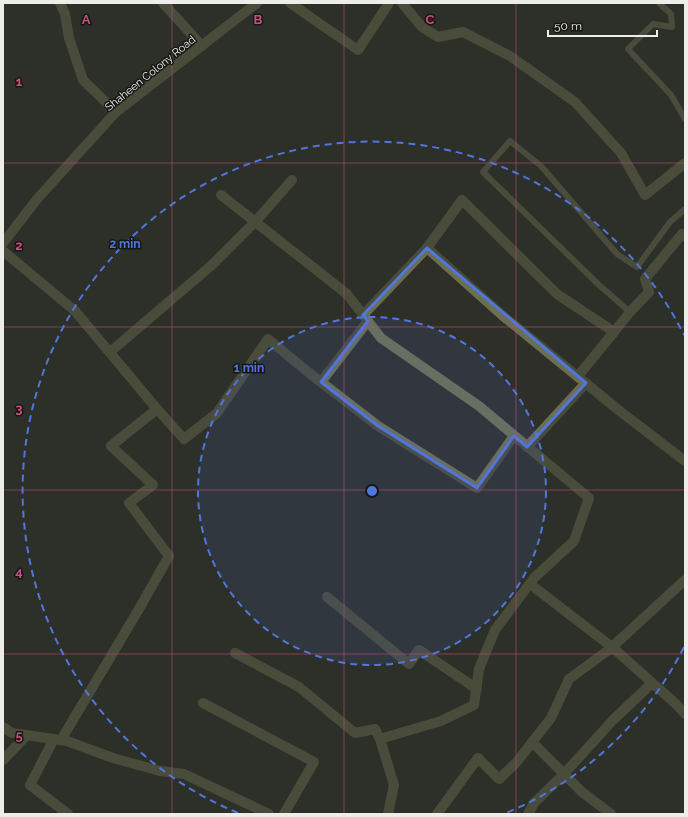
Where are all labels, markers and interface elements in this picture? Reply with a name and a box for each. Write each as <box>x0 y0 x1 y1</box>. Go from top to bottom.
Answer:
text: A <box>82 12 91 27</box>
text: B <box>254 12 263 27</box>
text: C <box>426 12 435 27</box>
scale bar <box>548 12 657 38</box>
text: 50 m <box>554 19 582 33</box>
street label: Shaheen Colony Road <box>103 33 198 114</box>
text: 1 <box>16 74 23 89</box>
text: 2 min <box>109 237 141 251</box>
text: 2 <box>15 238 23 253</box>
text: 1 min <box>234 361 264 375</box>
text: 3 <box>15 401 23 416</box>
centre of rings <box>365 484 379 498</box>
text: 4 <box>15 564 23 579</box>
text: 5 <box>15 728 23 743</box>

